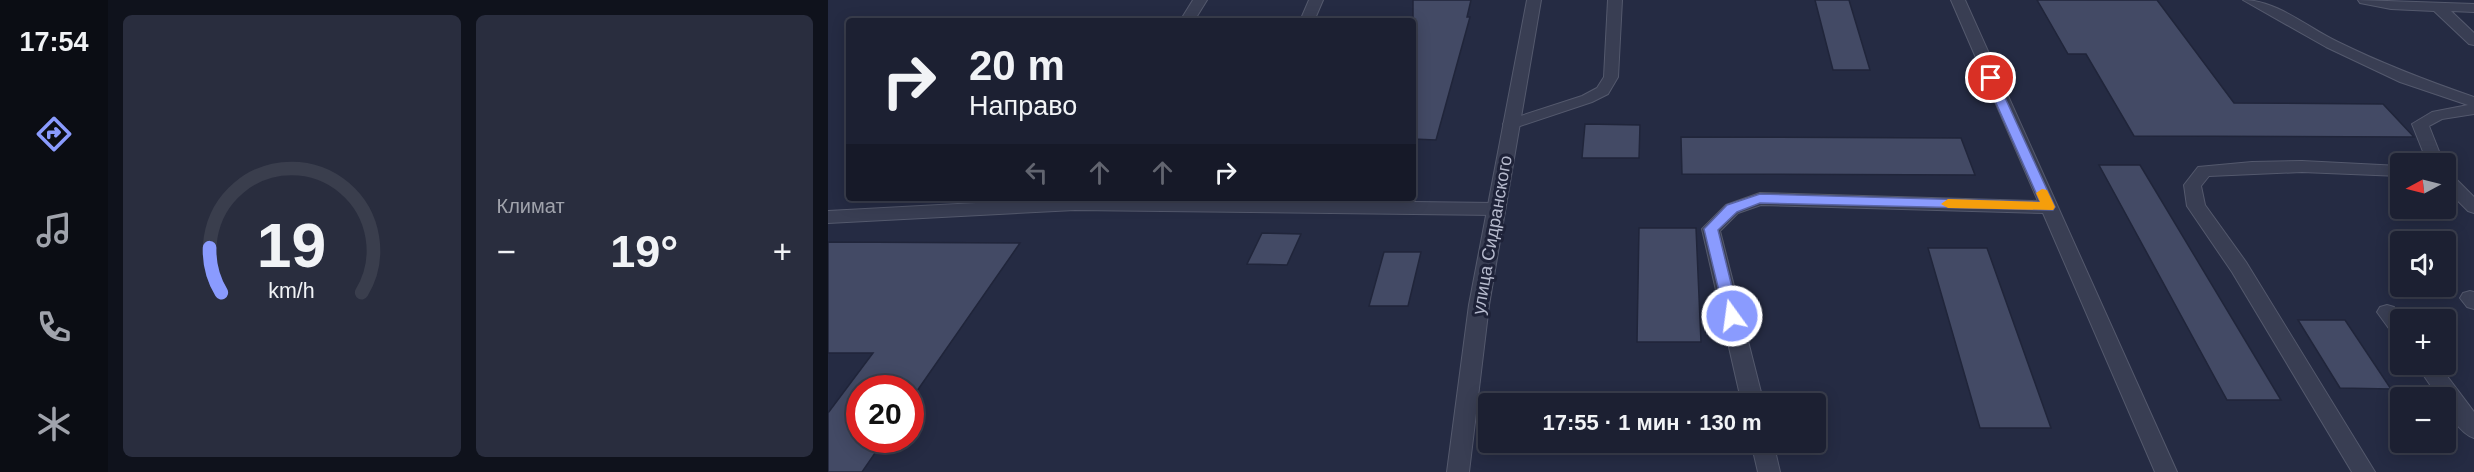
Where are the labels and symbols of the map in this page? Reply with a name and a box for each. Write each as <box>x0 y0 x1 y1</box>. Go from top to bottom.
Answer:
pin <box>1965 52 2016 103</box>
north arrow <box>2390 153 2456 219</box>
street label: улица Сидранского <box>1468 154 1516 316</box>
position arrow <box>1700 284 1764 348</box>
speed limit sign: 20 <box>846 375 924 453</box>

